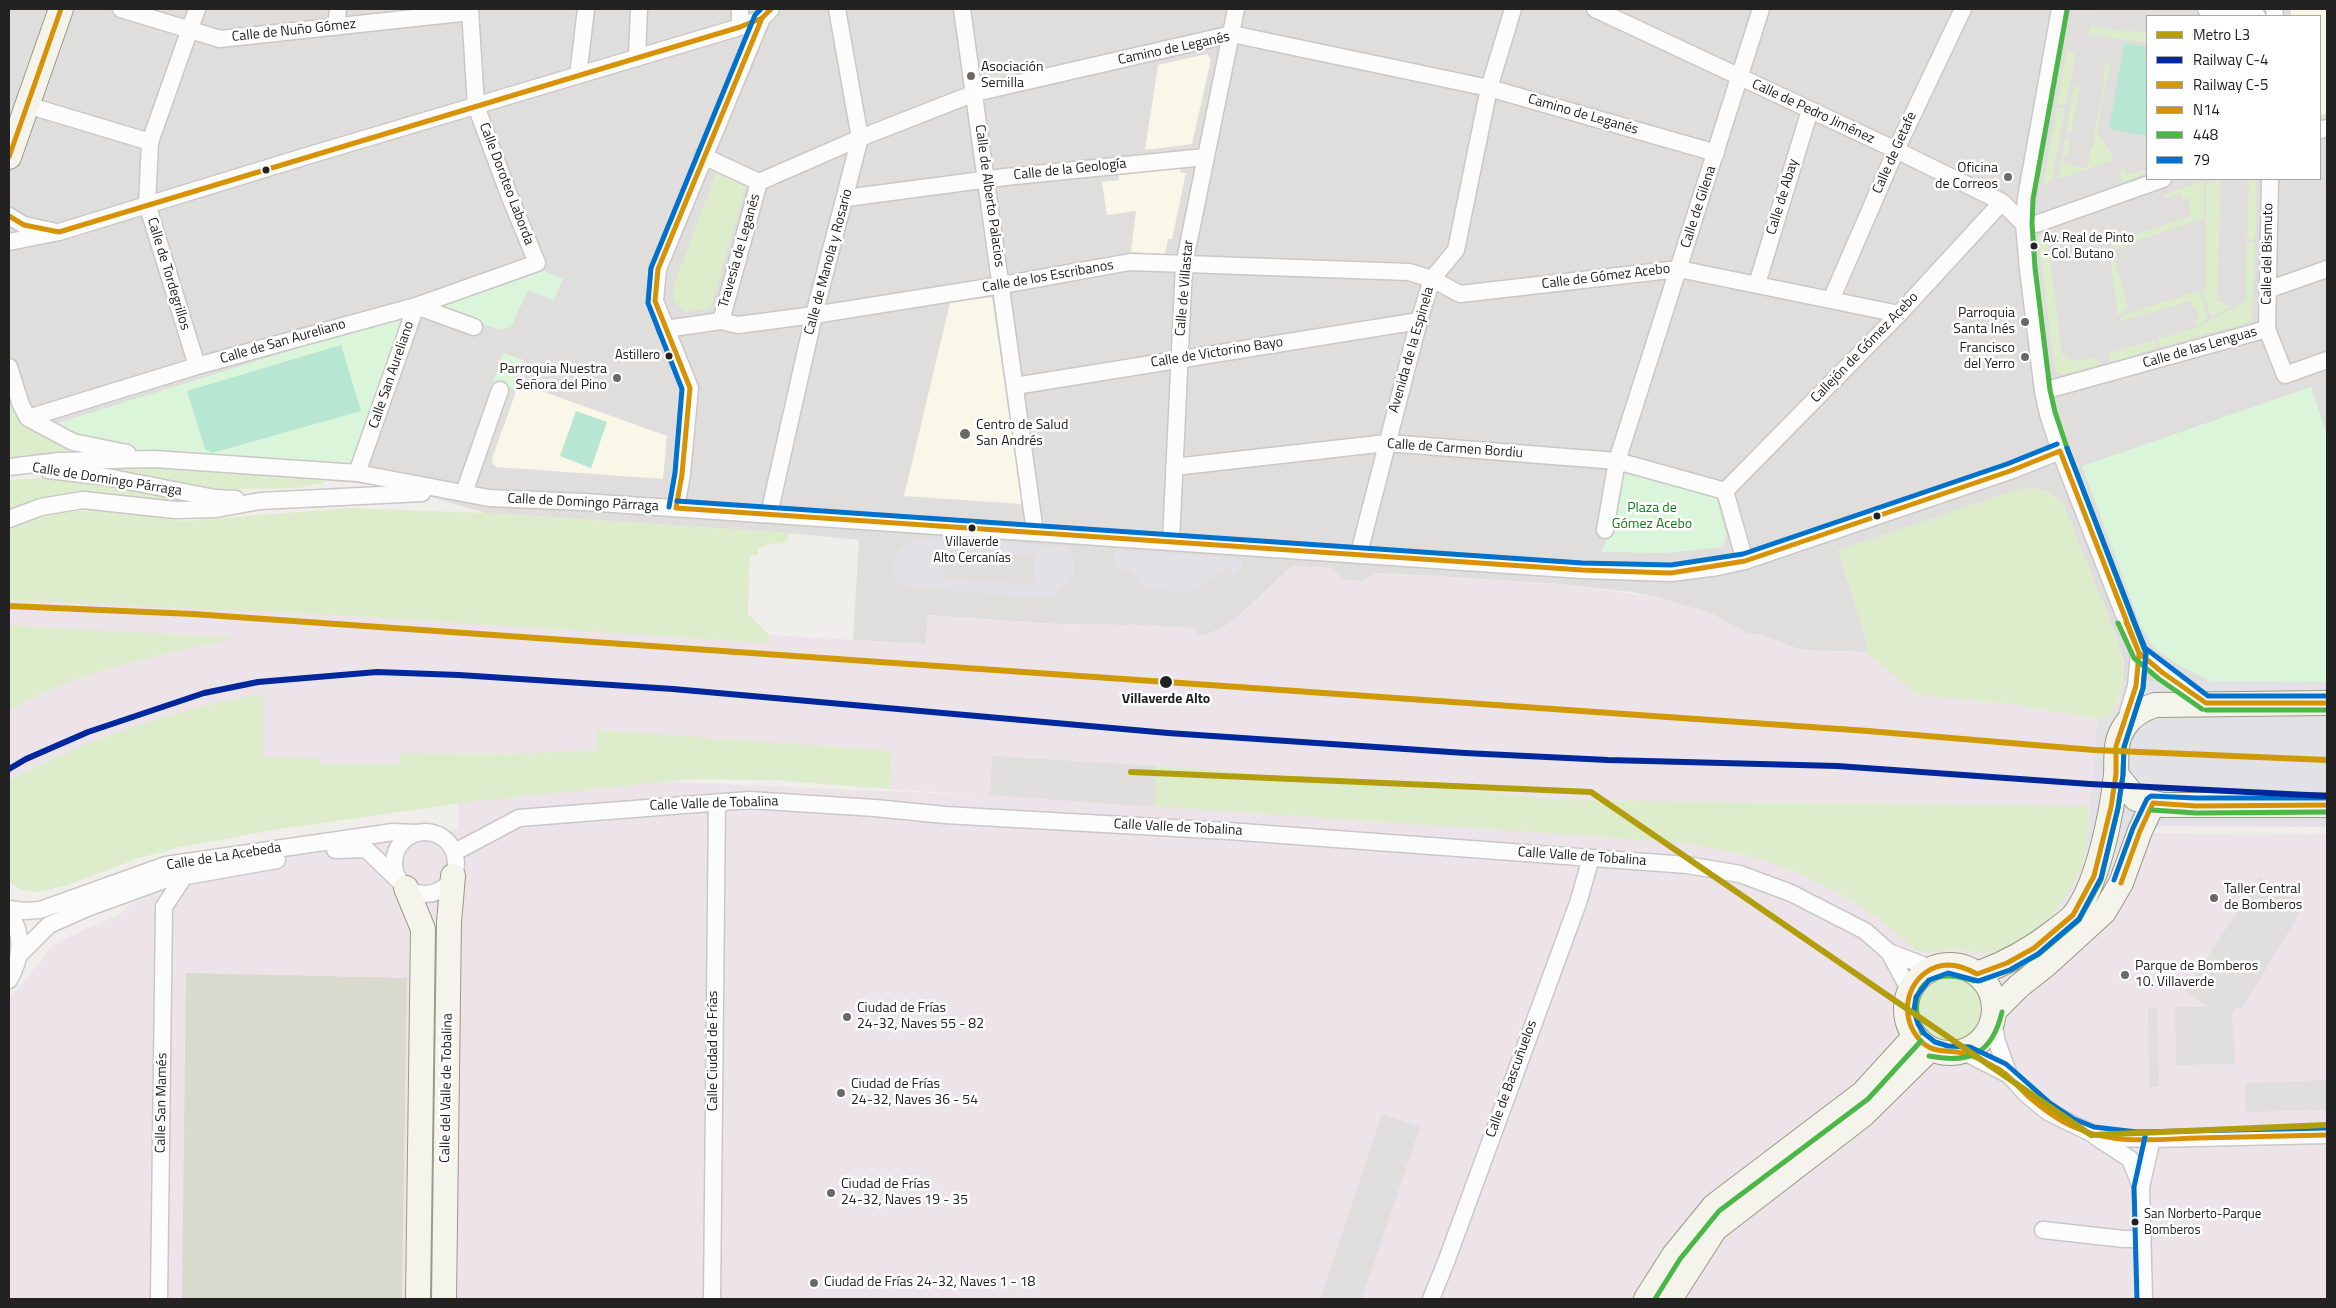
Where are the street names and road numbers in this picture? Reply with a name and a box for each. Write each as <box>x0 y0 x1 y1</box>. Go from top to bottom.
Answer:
street label: Calle de Nuño Gómez <box>231 16 357 46</box>
street label: Camino de Leganés <box>1117 29 1231 69</box>
street label: Calle de Pedro Jiménez <box>1749 76 1877 148</box>
street label: Camino de Leganés <box>1526 91 1640 139</box>
street label: Calle de Getafe <box>1869 109 1921 197</box>
street label: Calle Doroteo Laborda <box>475 120 537 248</box>
street label: Calle de Alberto Palacios <box>971 124 1007 268</box>
street label: Calle de la Geología <box>1013 156 1127 184</box>
street label: Calle de Abay <box>1764 157 1802 237</box>
street label: Calle de Gilena <box>1678 164 1720 250</box>
street label: Calle de Manola y Rosario <box>801 187 857 337</box>
street label: Travesía de Leganés <box>716 192 764 310</box>
street label: Calle del Bismuto <box>2259 203 2277 305</box>
street label: Calle de Tordegrillos <box>143 216 193 332</box>
street label: Calle de Villastar <box>1172 239 1198 337</box>
street label: Calle de los Escribanos <box>981 257 1115 297</box>
street label: Calle de Gómez Acebo <box>1541 261 1671 293</box>
street label: Avenida de la Espinela <box>1386 285 1438 415</box>
street label: Callejón de Gómez Acebo <box>1808 289 1922 407</box>
street label: Calle de San Aureliano <box>218 316 348 368</box>
street label: Calle San Aureliano <box>366 319 418 431</box>
street label: Calle de las Lenguas <box>2141 324 2259 372</box>
street label: Calle de Victorino Bayo <box>1150 334 1284 372</box>
street label: Calle de Carmen Bordiu <box>1386 436 1524 462</box>
street label: Calle de Domingo Párraga <box>31 460 183 500</box>
street label: Calle de Domingo Párraga <box>507 491 659 515</box>
street label: Calle Valle de Tobalina <box>649 793 779 815</box>
street label: Calle Valle de Tobalina <box>1113 816 1243 840</box>
street label: Calle de La Acebeda <box>165 840 283 874</box>
street label: Calle Valle de Tobalina <box>1517 844 1647 870</box>
street label: Calle Ciudad de Frías <box>706 991 722 1111</box>
street label: Calle del Valle de Tobalina <box>437 1013 457 1163</box>
street label: Calle de Bascuñuelos <box>1483 1018 1541 1140</box>
street label: Calle San Mamés <box>153 1053 171 1153</box>

